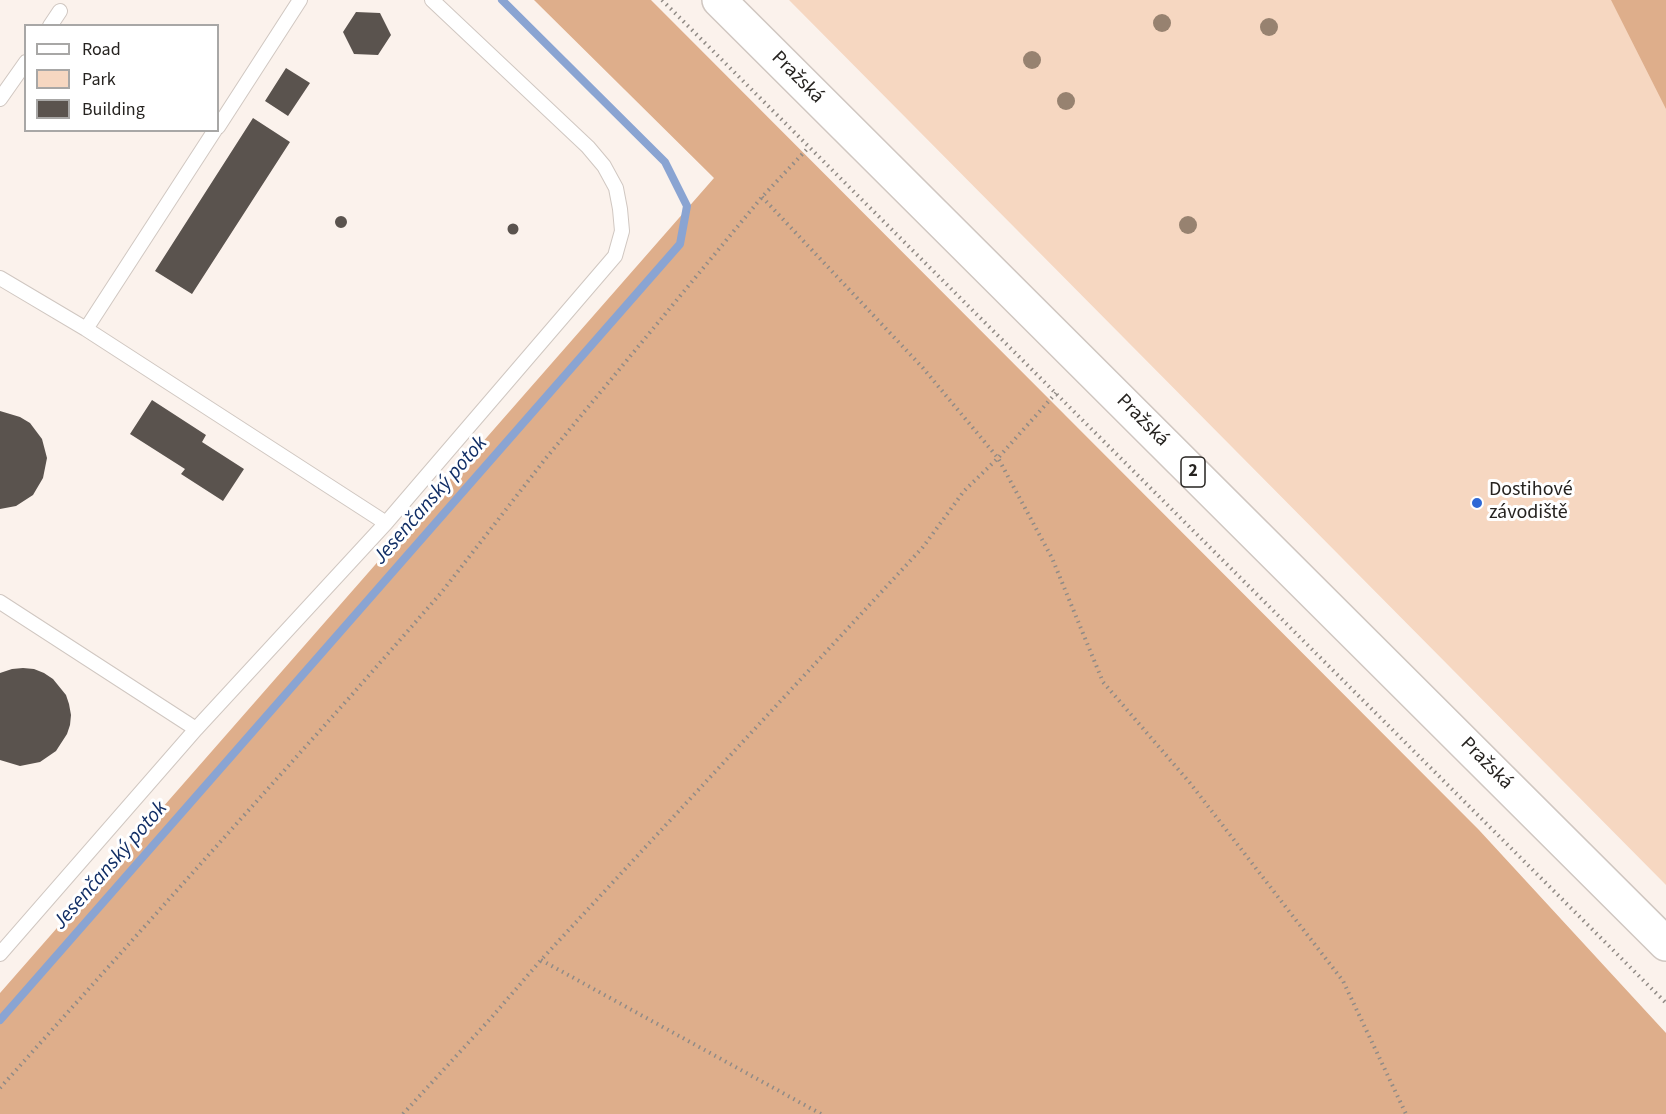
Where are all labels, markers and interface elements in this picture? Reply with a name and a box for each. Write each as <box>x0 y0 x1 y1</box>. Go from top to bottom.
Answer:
legend <box>24 24 219 132</box>
text: Road <box>82 37 121 62</box>
street label: Pražská <box>766 47 828 109</box>
text: Park <box>82 67 116 92</box>
text: Building <box>82 97 145 122</box>
street label: Pražská <box>1111 390 1173 452</box>
water label: Jesenčanský potok <box>368 432 494 570</box>
road number: 2 <box>1181 457 1205 487</box>
place label: Dostihové závodiště <box>1489 479 1573 526</box>
marker: Dostihové závodiště <box>1470 496 1484 510</box>
street label: Pražská <box>1455 733 1517 795</box>
water label: Jesenčanský potok <box>48 797 174 935</box>

